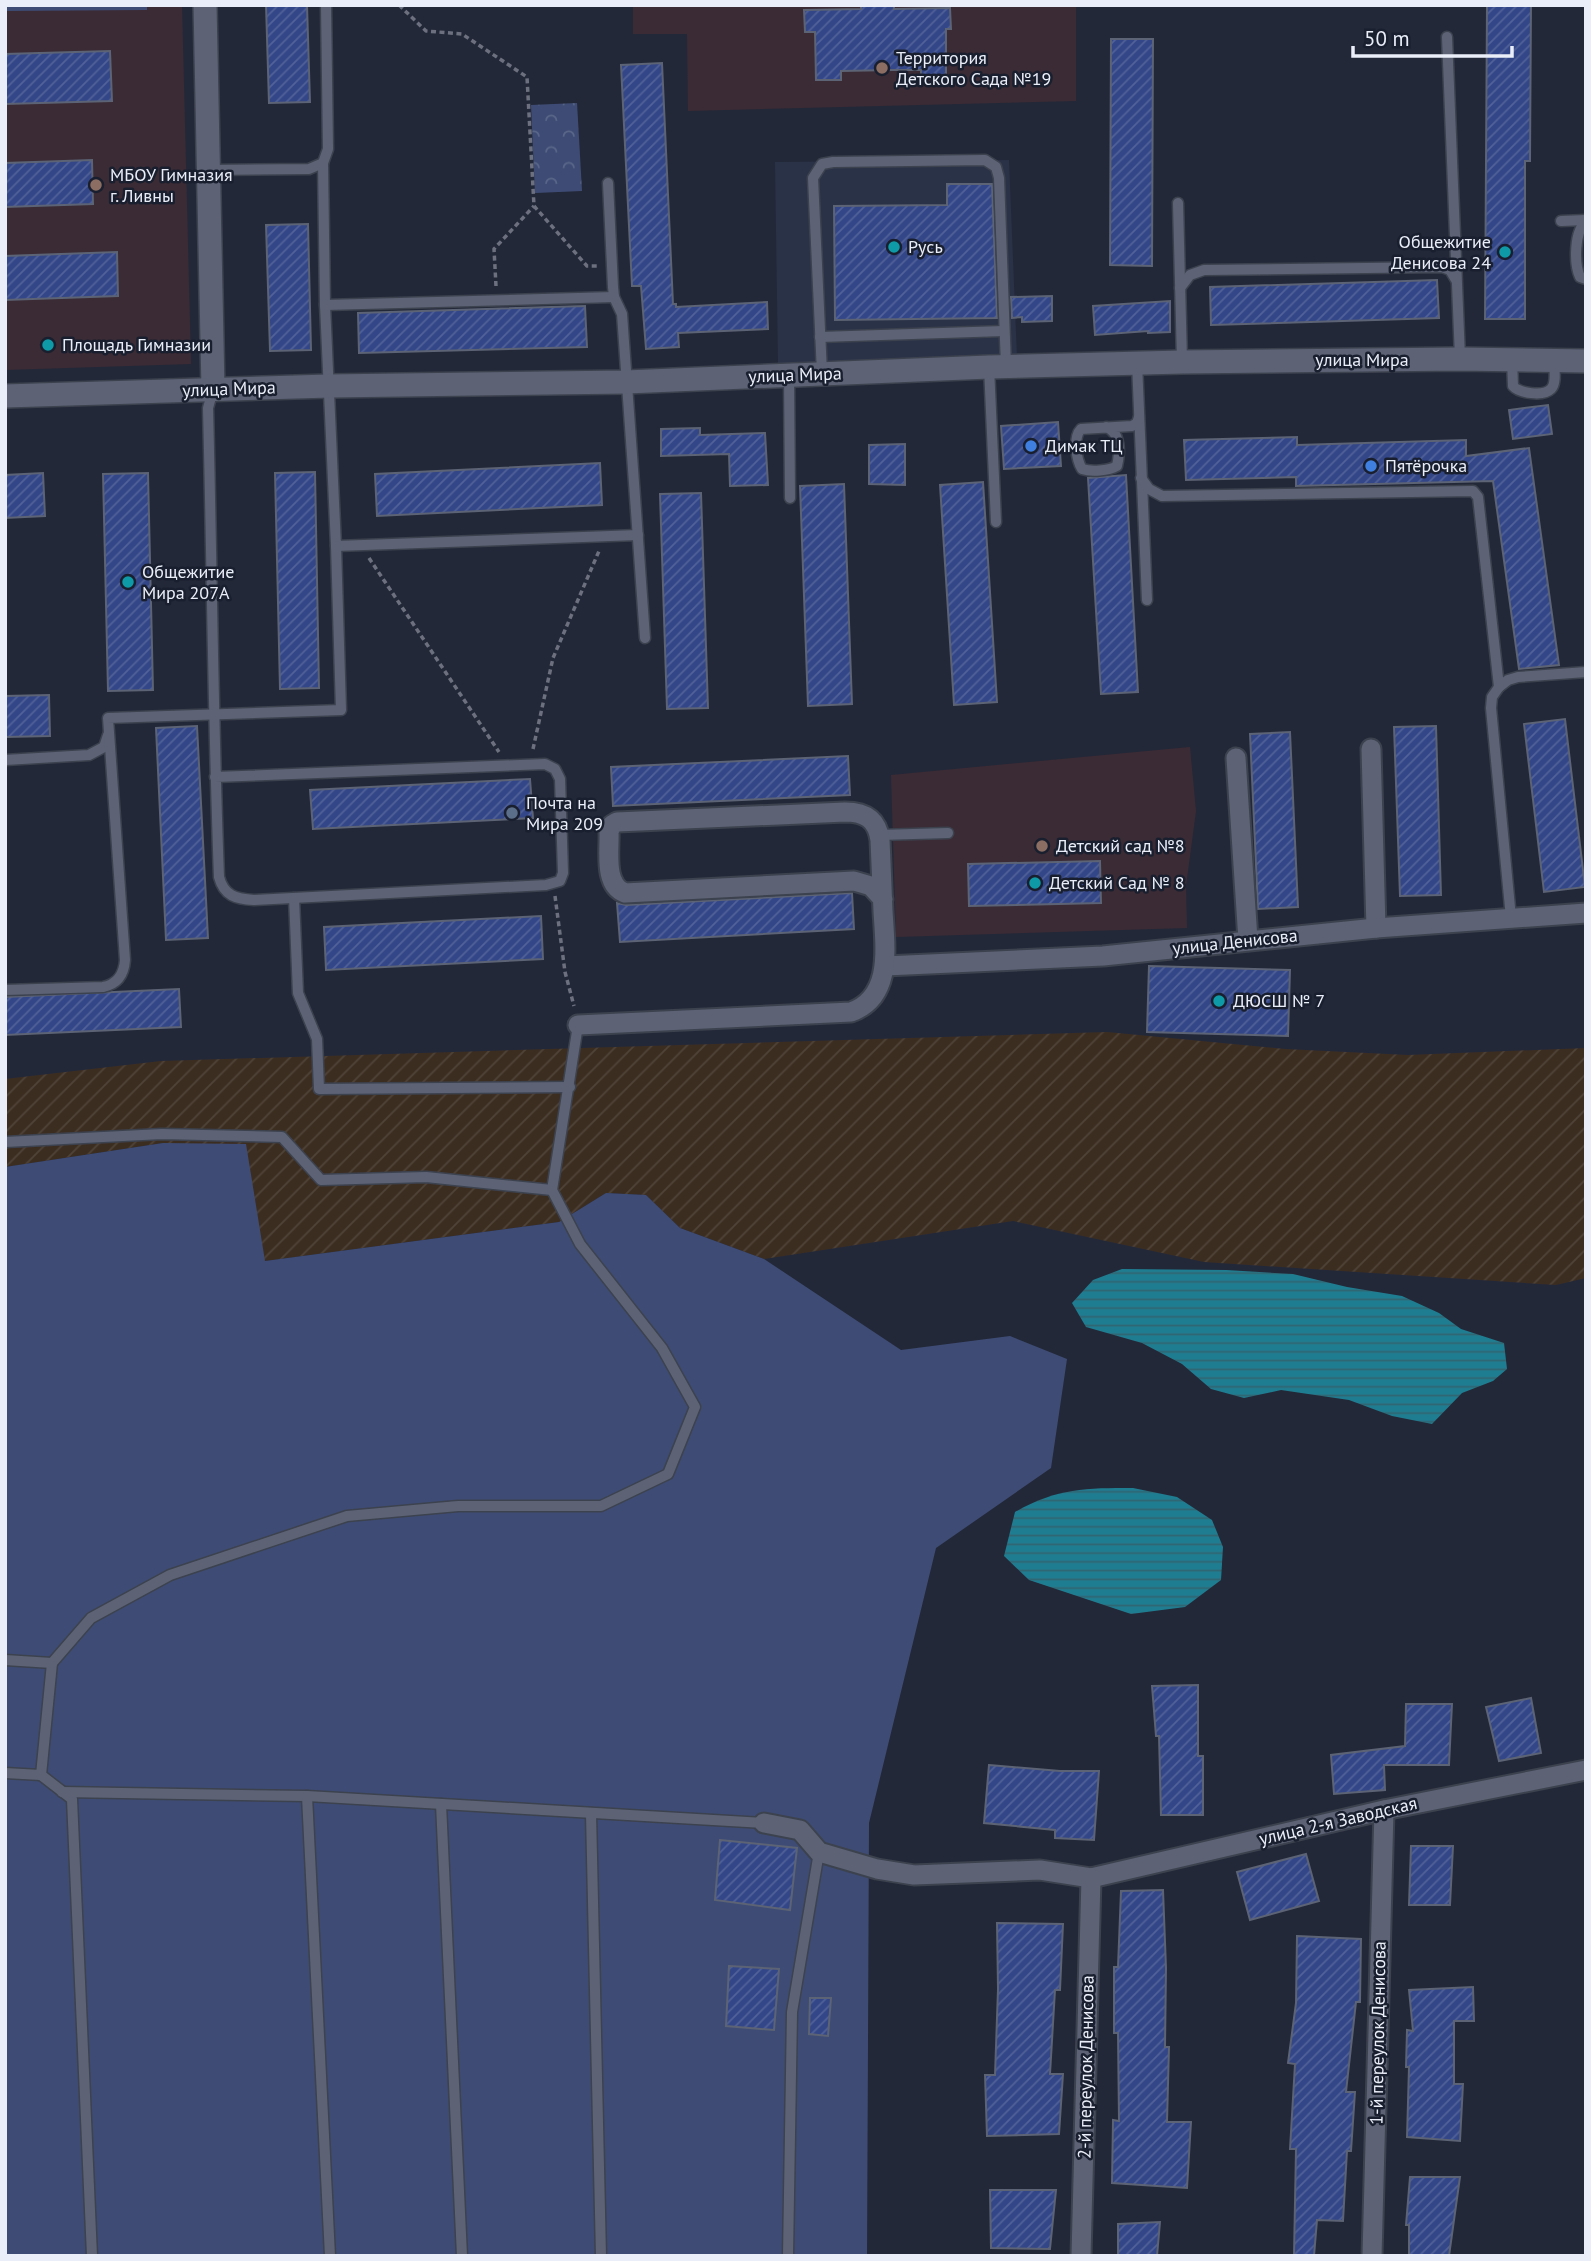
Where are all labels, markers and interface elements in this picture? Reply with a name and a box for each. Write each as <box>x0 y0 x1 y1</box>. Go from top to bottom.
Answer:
scale bar <box>1353 14 1512 58</box>
text: 50 m <box>1364 25 1410 52</box>
place label: Территория Детского Сада №19 <box>896 46 1051 90</box>
marker: Территория Детского Сада №19 <box>874 60 890 76</box>
place label: МБОУ Гимназия г. Ливны <box>110 163 233 207</box>
marker: МБОУ Гимназия г. Ливны <box>88 177 104 193</box>
place label: Общежитие Денисова 24 <box>1391 230 1491 274</box>
place label: Русь <box>908 235 943 258</box>
marker: Русь <box>886 239 902 255</box>
marker: Общежитие Денисова 24 <box>1497 244 1513 260</box>
place label: Площадь Гимназии <box>62 333 211 356</box>
marker: Площадь Гимназии <box>40 337 56 353</box>
street label: улица Мира <box>1315 348 1409 371</box>
street label: улица Мира <box>748 361 842 388</box>
street label: улица Мира <box>182 375 276 402</box>
place label: Димак ТЦ <box>1045 434 1123 457</box>
marker: Димак ТЦ <box>1023 438 1039 454</box>
place label: Пятёрочка <box>1385 454 1467 477</box>
marker: Пятёрочка <box>1363 458 1379 474</box>
place label: Общежитие Мира 207А <box>142 560 234 604</box>
marker: Общежитие Мира 207А <box>120 574 136 590</box>
place label: Почта на Мира 209 <box>526 791 603 835</box>
marker: Почта на Мира 209 <box>504 805 520 821</box>
place label: Детский сад №8 <box>1056 834 1185 857</box>
marker: Детский сад №8 <box>1034 838 1050 854</box>
place label: Детский Сад № 8 <box>1049 871 1185 894</box>
marker: Детский Сад № 8 <box>1027 875 1043 891</box>
street label: улица Денисова <box>1171 923 1299 960</box>
place label: ДЮСШ № 7 <box>1233 989 1325 1012</box>
marker: ДЮСШ № 7 <box>1211 993 1227 1009</box>
street label: улица 2-я Заводская <box>1257 1791 1419 1850</box>
street label: 1-й переулок Денисова <box>1364 1941 1391 2125</box>
street label: 2-й переулок Денисова <box>1072 1975 1099 2159</box>

